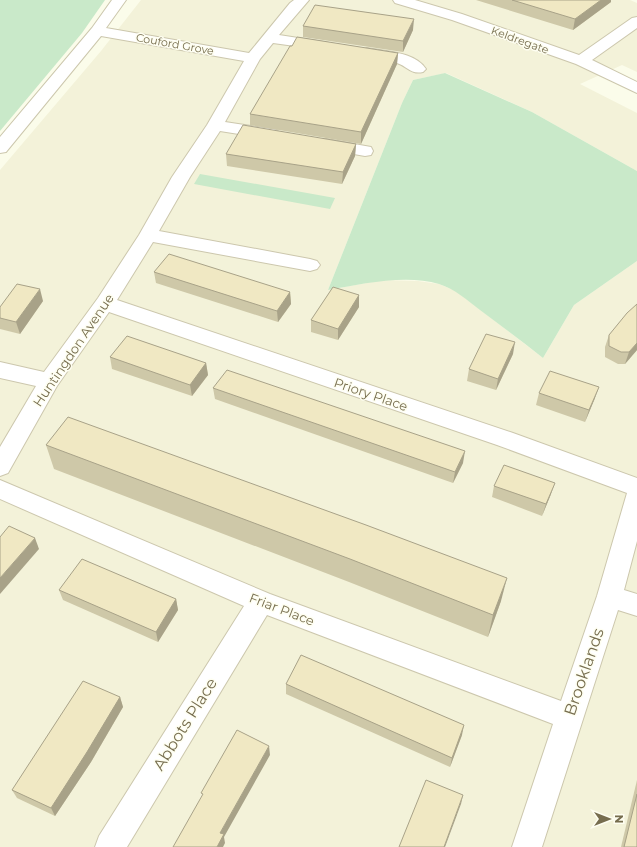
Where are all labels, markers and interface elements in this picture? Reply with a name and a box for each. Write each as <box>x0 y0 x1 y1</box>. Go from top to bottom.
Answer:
street label: Keldregate <box>489 23 551 57</box>
street label: Couford Grove <box>135 30 215 58</box>
street label: Huntingdon Avenue <box>29 290 117 410</box>
street label: Priory Place <box>332 374 410 414</box>
street label: Friar Place <box>247 589 317 629</box>
street label: Brooklands <box>560 626 608 718</box>
street label: Abbots Place <box>149 674 221 774</box>
north arrow <box>589 799 629 839</box>
text: N <box>612 815 626 823</box>

